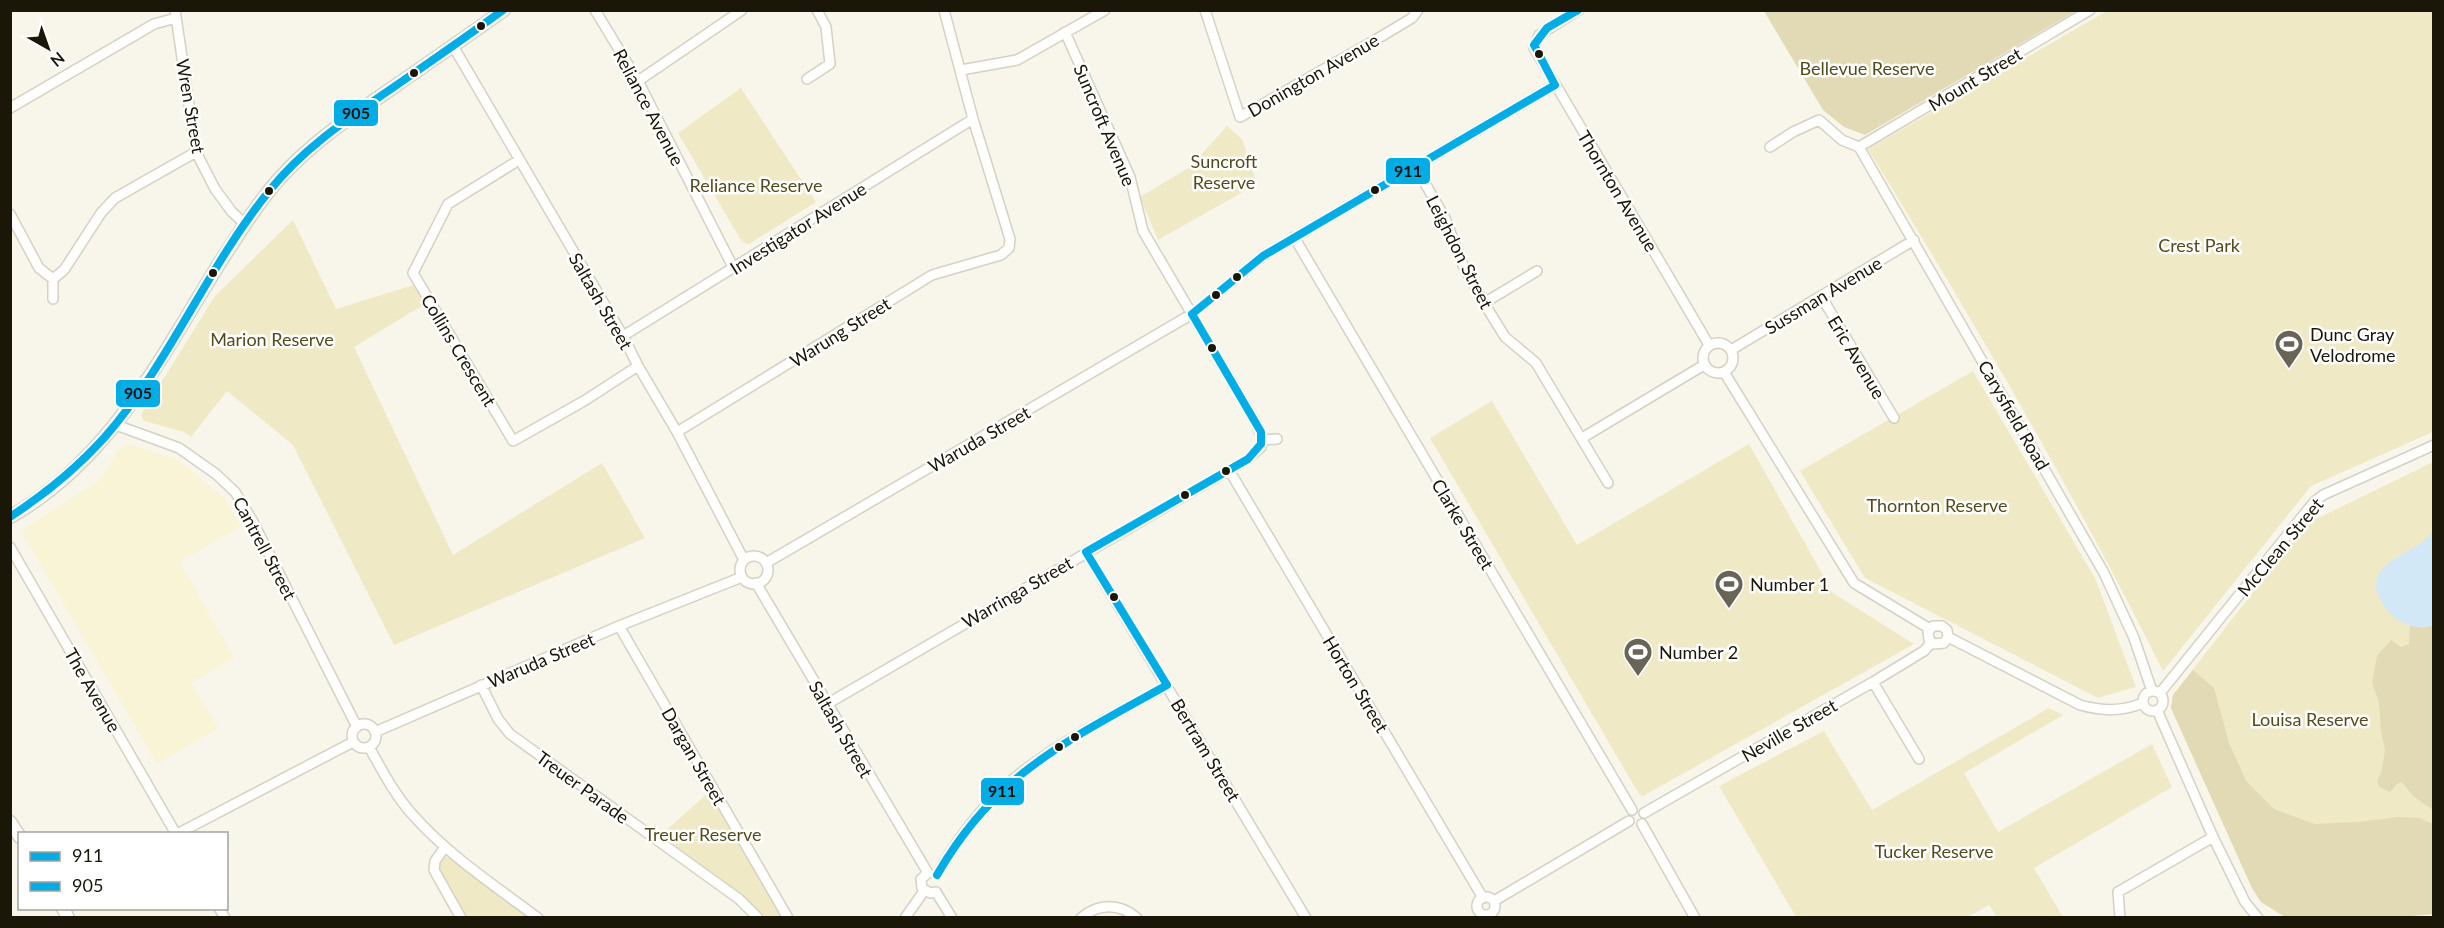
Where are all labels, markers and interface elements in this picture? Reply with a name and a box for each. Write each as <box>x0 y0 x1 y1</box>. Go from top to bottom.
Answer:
north arrow <box>18 18 78 78</box>
unlabelled marker <box>475 20 487 32</box>
street label: Donington Avenue <box>1244 29 1382 121</box>
street label: Mount Street <box>1924 42 2026 115</box>
street label: Reliance Avenue <box>609 45 689 169</box>
unlabelled marker <box>1533 48 1545 60</box>
text: N <box>47 49 69 71</box>
street label: Wren Street <box>172 57 210 156</box>
park label: Bellevue Reserve <box>1800 57 1934 79</box>
street label: Suncroft Avenue <box>1069 61 1141 189</box>
unlabelled marker <box>408 67 420 79</box>
line badge: 905 <box>333 99 379 127</box>
text: 905 <box>342 103 370 122</box>
street label: Thornton Avenue <box>1573 126 1663 256</box>
park label: Suncroft Reserve <box>1191 150 1258 193</box>
line badge: 911 <box>1385 157 1431 185</box>
text: 911 <box>1394 161 1422 180</box>
park label: Reliance Reserve <box>690 174 822 196</box>
street label: Investigator Avenue <box>726 177 870 279</box>
unlabelled marker <box>1369 184 1381 196</box>
unlabelled marker <box>263 185 275 197</box>
street label: Leighdon Street <box>1422 192 1498 313</box>
park label: Crest Park <box>2158 234 2241 256</box>
street label: Saltash Street <box>564 249 638 354</box>
street label: Sussman Avenue <box>1761 251 1885 339</box>
unlabelled marker <box>207 267 219 279</box>
unlabelled marker <box>1231 271 1243 283</box>
unlabelled marker <box>1210 289 1222 301</box>
street label: Collins Crescent <box>417 290 501 411</box>
street label: Warung Street <box>786 292 895 372</box>
street label: Eric Avenue <box>1824 311 1890 403</box>
place label: Dunc Gray Velodrome <box>2310 323 2396 366</box>
park label: Marion Reserve <box>210 328 334 350</box>
sports icon: Dunc Gray Velodrome <box>2273 328 2305 370</box>
unlabelled marker <box>1206 342 1218 354</box>
street label: Carysfield Road <box>1974 356 2054 474</box>
line badge: 905 <box>115 379 161 408</box>
text: 905 <box>124 383 152 402</box>
street label: Waruda Street <box>924 401 1034 477</box>
unlabelled marker <box>1220 465 1232 477</box>
street label: Clarke Street <box>1427 475 1499 574</box>
unlabelled marker <box>1179 489 1191 501</box>
street label: Cantrell Street <box>229 493 302 604</box>
street label: McClean Street <box>2232 493 2328 601</box>
park label: Thornton Reserve <box>1866 494 2008 516</box>
street label: Warringa Street <box>958 551 1077 633</box>
sports icon: Number 1 <box>1713 568 1745 610</box>
place label: Number 1 <box>1750 573 1829 595</box>
unlabelled marker <box>1108 591 1120 603</box>
street label: Waruda Street <box>484 627 598 692</box>
street label: Horton Street <box>1319 632 1394 737</box>
sports icon: Number 2 <box>1622 636 1654 678</box>
place label: Number 2 <box>1659 641 1738 663</box>
street label: The Avenue <box>60 644 126 736</box>
street label: Saltash Street <box>804 677 878 782</box>
street label: Neville Street <box>1737 694 1841 766</box>
street label: Bertram Street <box>1167 695 1246 806</box>
street label: Dargan Street <box>657 703 731 809</box>
park label: Louisa Reserve <box>2251 708 2369 730</box>
unlabelled marker <box>1069 731 1081 743</box>
unlabelled marker <box>1053 741 1065 753</box>
street label: Treuer Parade <box>532 746 634 828</box>
line badge: 911 <box>980 777 1025 806</box>
text: 911 <box>988 781 1016 800</box>
park label: Treuer Reserve <box>644 823 762 845</box>
legend <box>18 832 228 910</box>
park label: Tucker Reserve <box>1875 840 1993 862</box>
text: 911 <box>72 844 103 866</box>
text: 905 <box>72 874 103 896</box>

